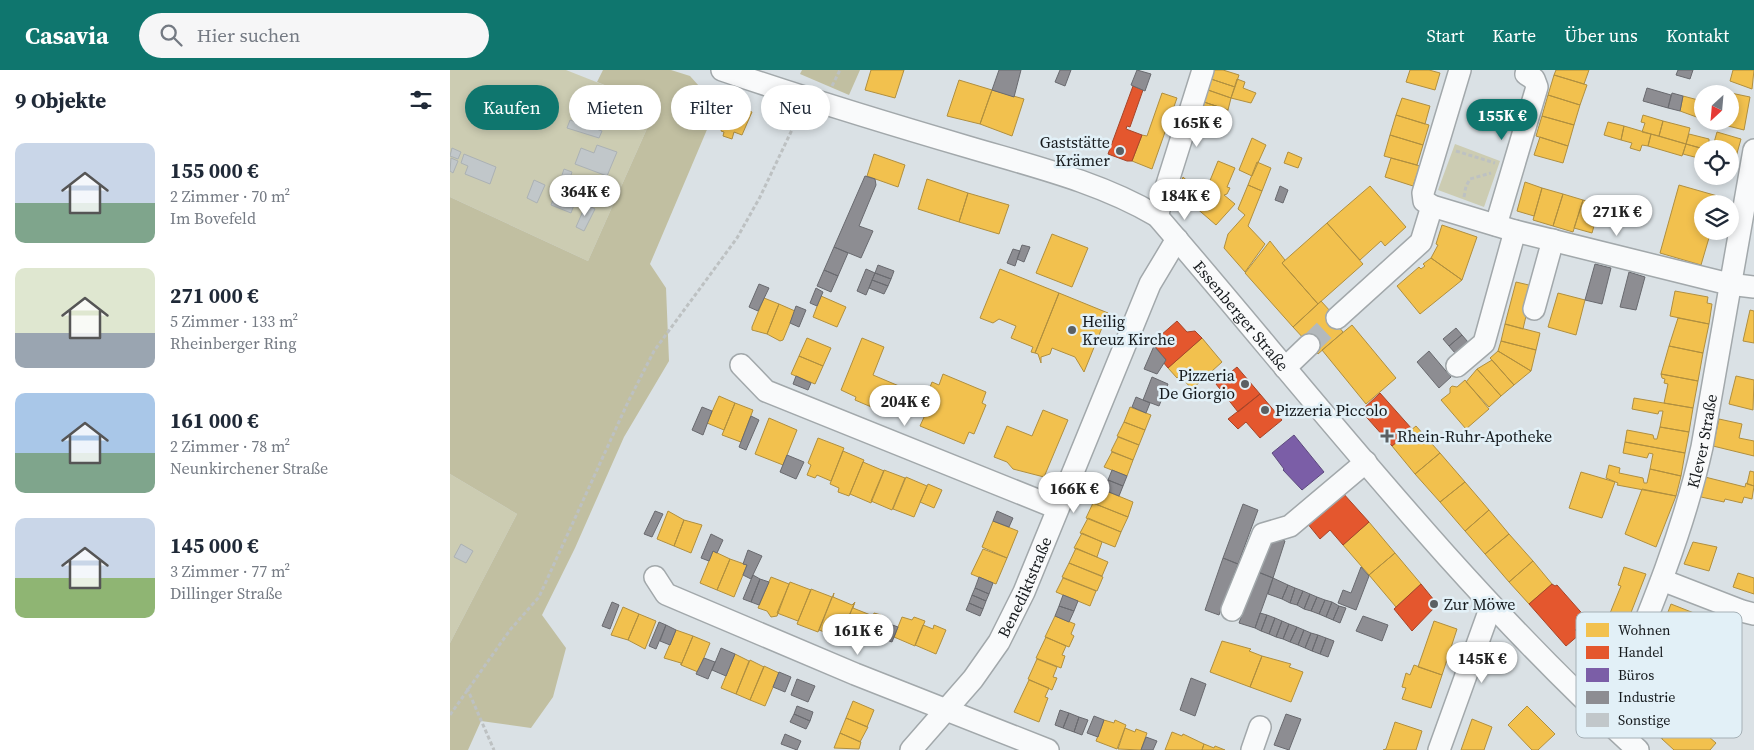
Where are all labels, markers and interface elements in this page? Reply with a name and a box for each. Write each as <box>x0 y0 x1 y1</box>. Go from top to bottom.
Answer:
search box <box>139 13 489 58</box>
text: Casavia <box>25 19 109 52</box>
icon: search <box>157 21 185 49</box>
text: Hier suchen <box>197 22 300 48</box>
text: Start <box>1427 23 1464 48</box>
text: Karte <box>1492 23 1536 48</box>
text: Über uns <box>1564 23 1638 48</box>
text: Kontakt <box>1666 23 1729 48</box>
chip: Kaufen <box>465 85 559 130</box>
chip: Mieten <box>569 85 661 130</box>
chip: Filter <box>671 85 751 130</box>
chip: Neu <box>761 85 830 130</box>
north arrow <box>1694 85 1739 130</box>
map controls <box>1694 85 1739 240</box>
text: 9 Objekte <box>15 86 106 115</box>
icon: filters <box>407 86 435 114</box>
pin: 155K € <box>1461 98 1543 141</box>
text: 155K € <box>1477 104 1527 126</box>
pin: 165K € <box>1156 106 1238 148</box>
text: 165K € <box>1172 111 1222 133</box>
place label: Gaststätte Krämer <box>1040 131 1110 171</box>
button: locate <box>1694 140 1739 185</box>
marker: Gaststätte Krämer <box>1114 145 1126 157</box>
text: 155 000 € <box>170 156 259 185</box>
icon: home <box>55 163 115 223</box>
pin: 364K € <box>544 174 626 217</box>
pin: 184K € <box>1144 178 1226 221</box>
text: 364K € <box>560 180 610 202</box>
text: 184K € <box>1160 184 1210 206</box>
text: 2 Zimmer · 70 m² <box>170 185 290 207</box>
pin: 271K € <box>1576 194 1658 237</box>
button: layers <box>1694 195 1739 240</box>
text: 271K € <box>1592 200 1642 222</box>
text: Im Bovefeld <box>170 207 256 229</box>
street label: Essenberger Straße <box>1188 256 1294 375</box>
text: 271 000 € <box>170 281 259 310</box>
icon: home <box>55 288 115 348</box>
text: 5 Zimmer · 133 m² <box>170 310 298 332</box>
place label: Heilig Kreuz Kirche <box>1082 310 1175 350</box>
marker: Heilig Kreuz Kirche <box>1066 324 1078 336</box>
text: Rheinberger Ring <box>170 332 297 354</box>
place label: Pizzeria De Giorgio <box>1159 364 1236 404</box>
marker: Pizzeria De Giorgio <box>1239 378 1251 390</box>
pin: 204K € <box>864 384 946 427</box>
text: 204K € <box>880 390 930 412</box>
street label: Klever Straße <box>1681 392 1722 491</box>
place label: Pizzeria Piccolo <box>1275 399 1388 421</box>
marker: Pizzeria Piccolo <box>1259 404 1271 416</box>
text: 161 000 € <box>170 406 259 435</box>
icon: home <box>55 413 115 473</box>
place label: Rhein-Ruhr-Apotheke <box>1397 425 1552 447</box>
marker: Rhein-Ruhr-Apotheke <box>1381 430 1393 442</box>
text: 2 Zimmer · 78 m² <box>170 435 290 457</box>
text: Neunkirchener Straße <box>170 457 328 479</box>
pin: 166K € <box>1033 472 1115 514</box>
text: 166K € <box>1049 477 1099 499</box>
text: 145 000 € <box>170 531 259 560</box>
street label: Benediktstraße <box>992 533 1056 641</box>
icon: home <box>55 538 115 598</box>
text: 3 Zimmer · 77 m² <box>170 560 290 582</box>
text: Dillinger Straße <box>170 582 283 604</box>
place label: Zur Möwe <box>1444 593 1515 615</box>
marker: Zur Möwe <box>1428 598 1440 610</box>
legend <box>1576 612 1742 738</box>
pin: 161K € <box>817 614 899 656</box>
text: 161K € <box>833 619 883 641</box>
text: Wohnen <box>1618 620 1671 640</box>
pin: 145K € <box>1441 642 1523 684</box>
text: Handel <box>1618 642 1663 662</box>
text: 145K € <box>1457 647 1507 669</box>
text: Büros <box>1618 665 1654 685</box>
text: Industrie <box>1618 687 1676 707</box>
text: Sonstige <box>1618 710 1670 730</box>

